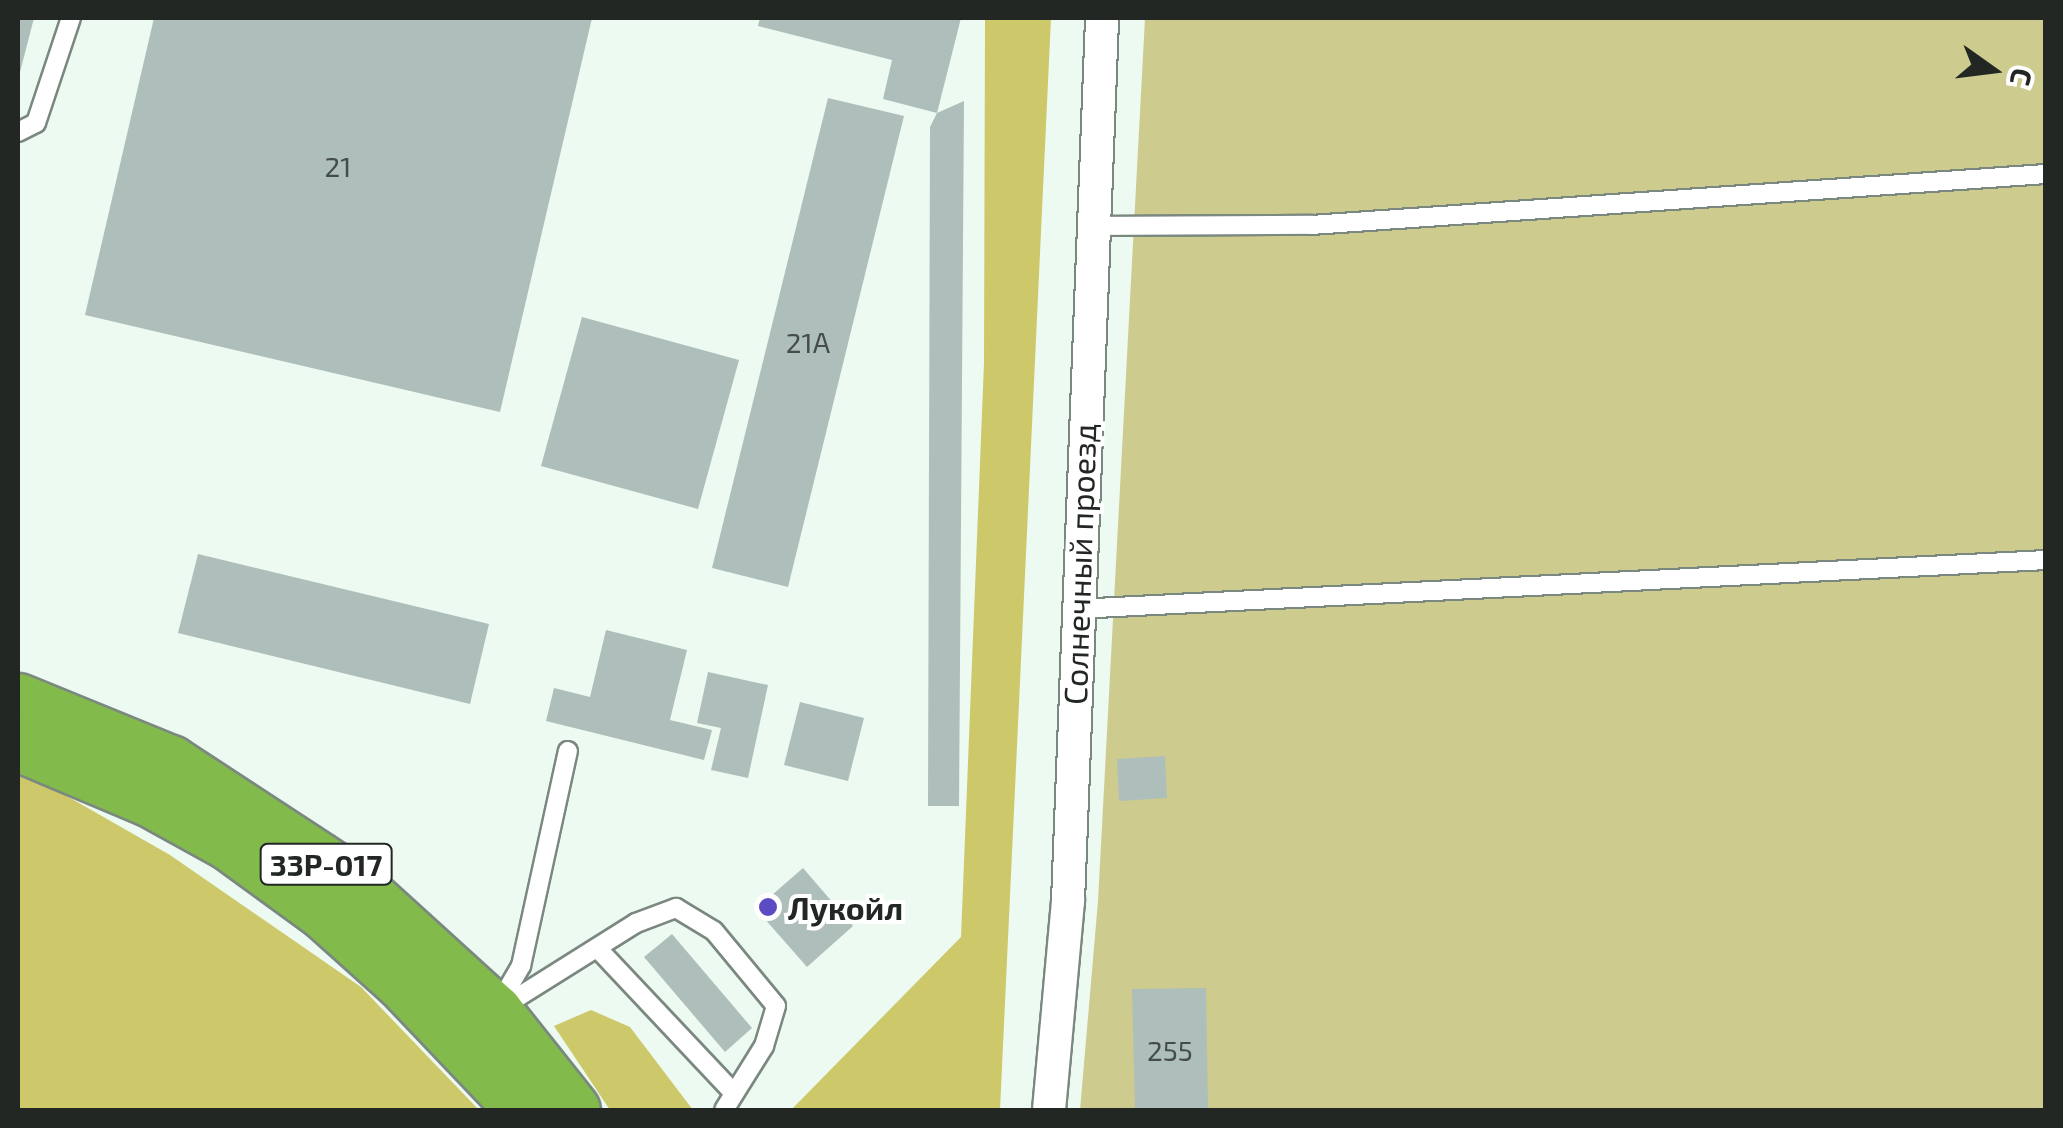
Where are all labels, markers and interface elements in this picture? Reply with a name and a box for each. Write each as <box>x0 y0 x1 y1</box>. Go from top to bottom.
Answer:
north arrow <box>1943 20 2043 120</box>
text: С <box>2004 65 2041 89</box>
house number: 21 <box>325 149 351 183</box>
house number: 21А <box>786 325 830 359</box>
street label: Солнечный проезд <box>1055 423 1103 705</box>
road number: 33Р-017 <box>258 839 394 889</box>
place label: Лукойл <box>788 888 903 926</box>
marker: Лукойл <box>757 896 779 918</box>
house number: 255 <box>1147 1033 1193 1067</box>

